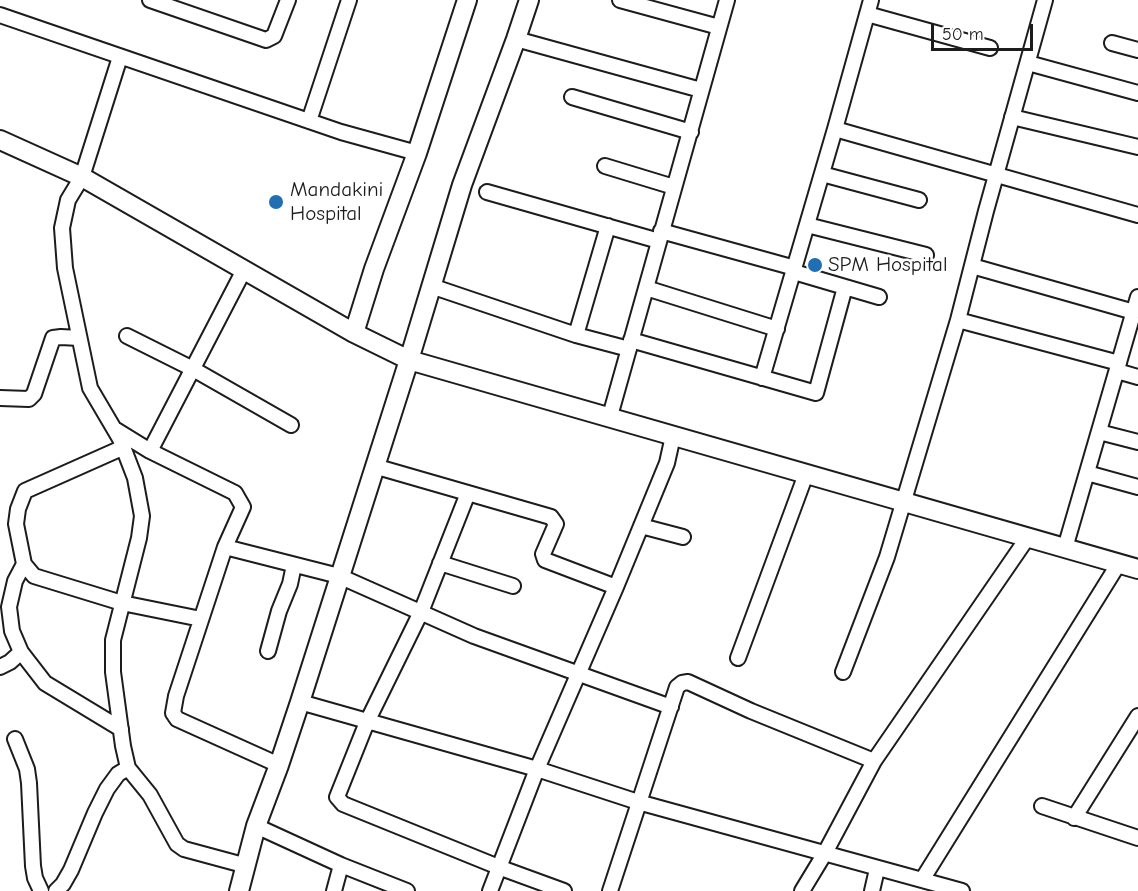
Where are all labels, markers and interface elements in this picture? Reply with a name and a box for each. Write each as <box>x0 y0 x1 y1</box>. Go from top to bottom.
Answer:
scale bar <box>934 12 1036 50</box>
text: 50 m <box>942 24 984 45</box>
place label: Mandakini Hospital <box>290 177 383 227</box>
marker: Mandakini Hospital <box>267 193 285 211</box>
place label: SPM Hospital <box>828 252 948 278</box>
marker: SPM Hospital <box>806 256 824 274</box>

